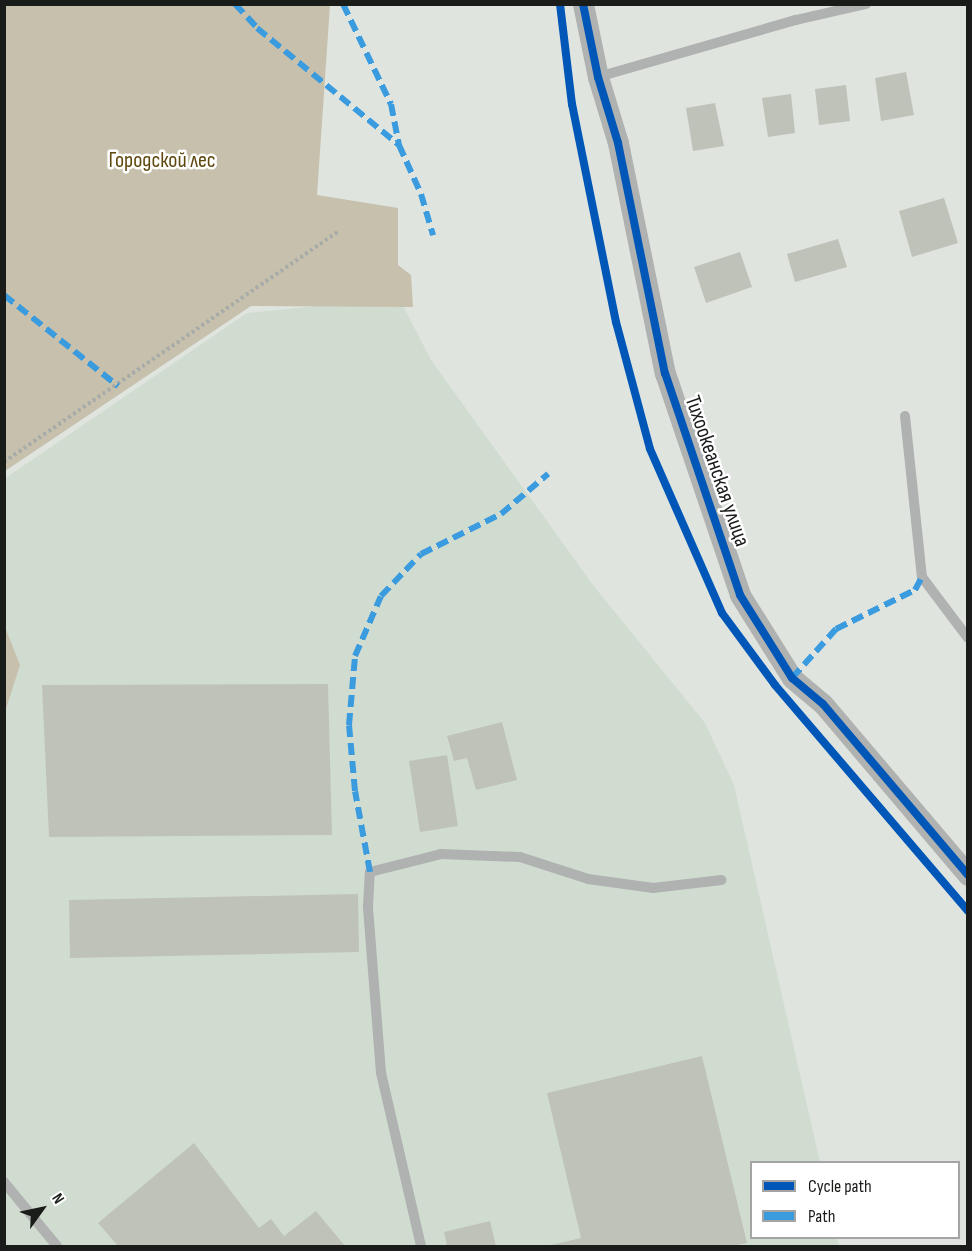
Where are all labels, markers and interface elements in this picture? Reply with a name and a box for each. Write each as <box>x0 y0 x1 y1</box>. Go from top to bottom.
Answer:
park label: Городской лес <box>108 148 216 174</box>
street label: Тихоокеанская улица <box>679 392 755 550</box>
legend <box>750 1161 960 1239</box>
text: Cycle path <box>808 1176 872 1197</box>
north arrow <box>12 1179 72 1239</box>
text: N <box>47 1190 68 1208</box>
text: Path <box>808 1206 836 1227</box>

